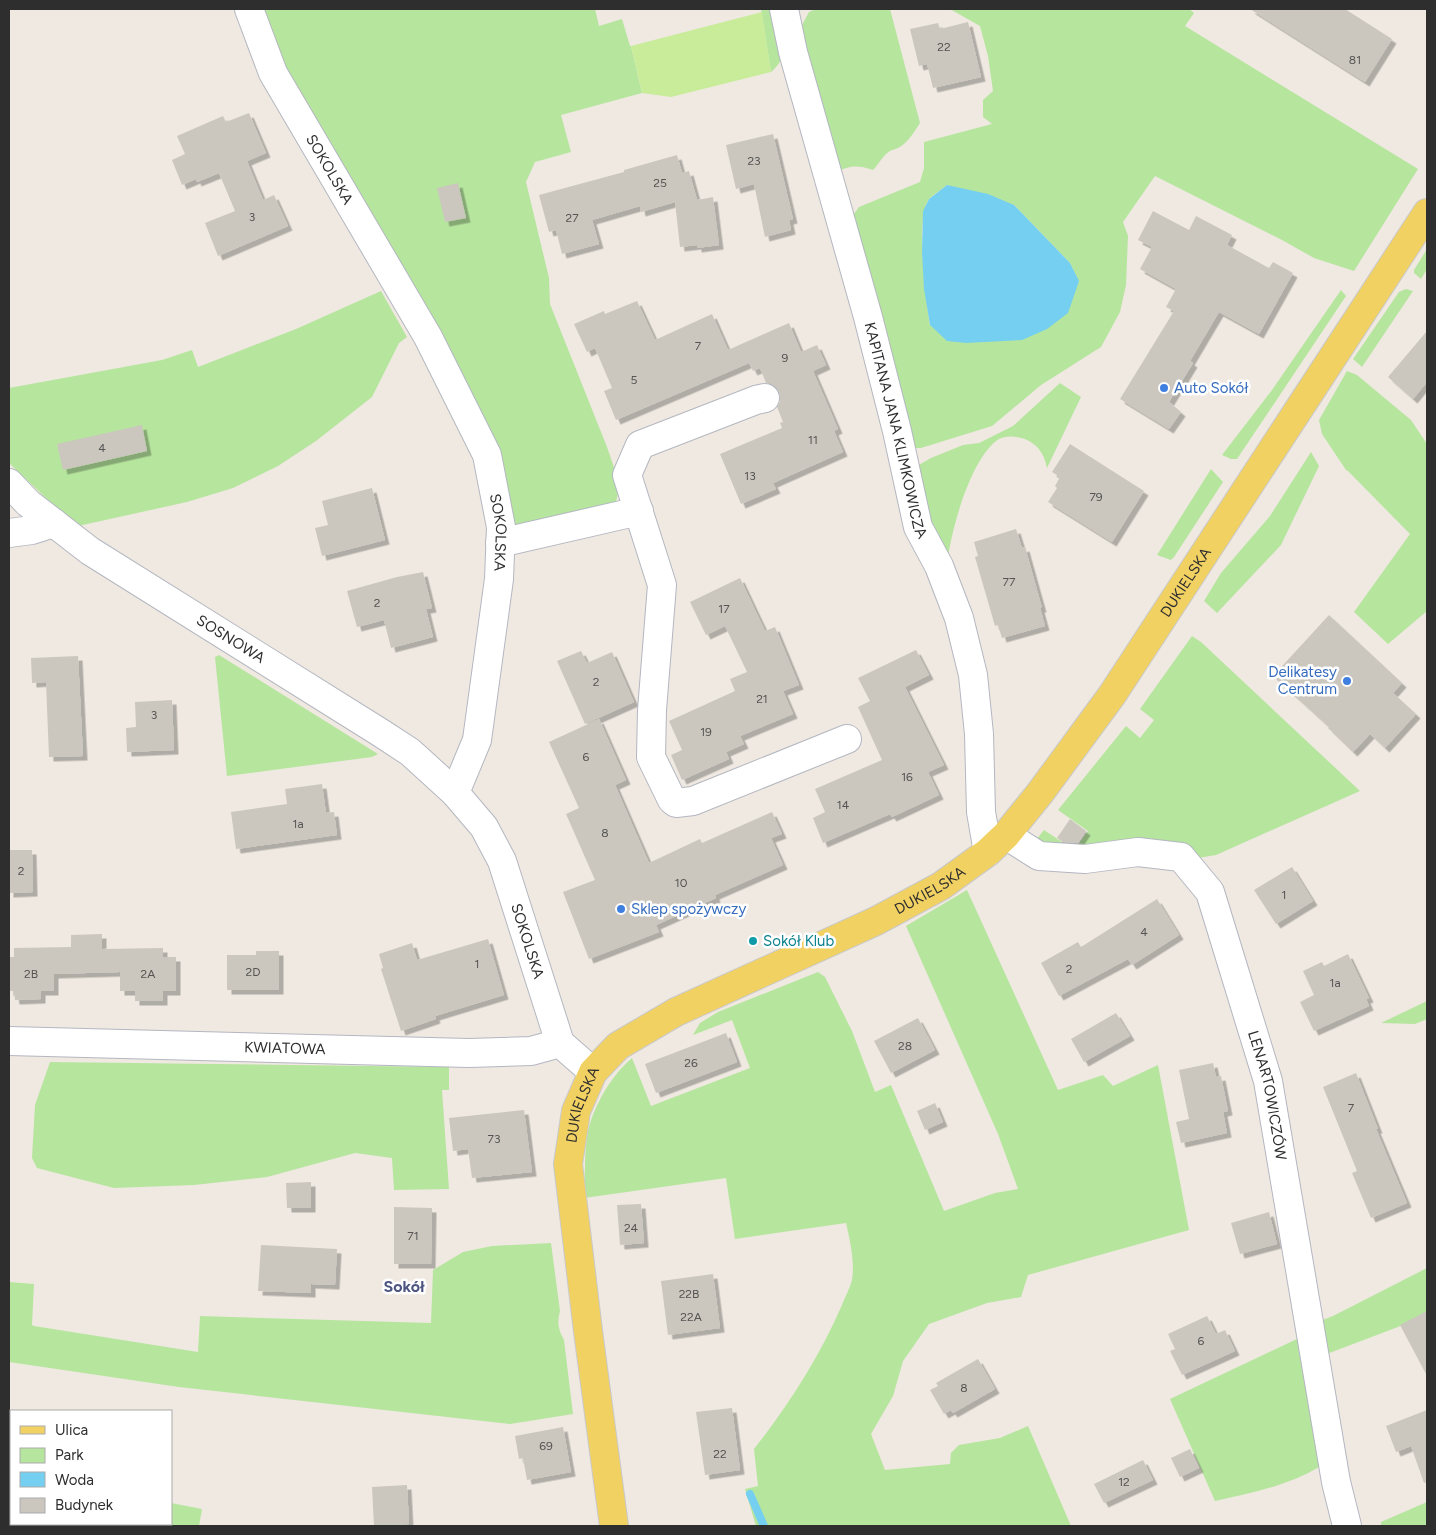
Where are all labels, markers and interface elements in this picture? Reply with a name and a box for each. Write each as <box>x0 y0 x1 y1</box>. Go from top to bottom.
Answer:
house number: 22 <box>937 40 951 54</box>
house number: 81 <box>1349 53 1361 67</box>
street label: SOKOLSKA <box>302 131 357 207</box>
house number: 23 <box>747 154 761 168</box>
house number: 25 <box>653 176 667 190</box>
house number: 3 <box>249 210 255 224</box>
house number: 27 <box>565 211 579 225</box>
street label: KAPITANA JANA KLIMKOWICZA <box>861 320 931 542</box>
house number: 7 <box>695 339 702 353</box>
house number: 9 <box>782 351 789 365</box>
house number: 5 <box>631 373 638 387</box>
place label: Auto Sokół <box>1174 379 1249 397</box>
marker: Auto Sokół <box>1158 382 1170 394</box>
house number: 11 <box>808 433 818 447</box>
house number: 4 <box>98 441 106 455</box>
house number: 13 <box>744 469 756 483</box>
house number: 79 <box>1089 490 1103 504</box>
street label: SOKOLSKA <box>486 492 510 572</box>
street label: DUKIELSKA <box>1156 544 1215 620</box>
house number: 77 <box>1003 575 1016 589</box>
house number: 2 <box>374 596 380 610</box>
house number: 17 <box>718 602 730 616</box>
street label: SOSNOWA <box>193 611 268 667</box>
place label: Delikatesy Centrum <box>1268 663 1337 698</box>
house number: 2 <box>593 675 599 689</box>
marker: Delikatesy Centrum <box>1341 675 1353 687</box>
house number: 21 <box>756 692 768 706</box>
house number: 3 <box>151 708 157 722</box>
house number: 19 <box>700 725 712 739</box>
house number: 6 <box>583 750 590 764</box>
house number: 16 <box>901 770 913 784</box>
house number: 14 <box>837 798 850 812</box>
house number: 1a <box>292 817 304 831</box>
house number: 8 <box>601 826 609 840</box>
street label: DUKIELSKA <box>891 862 969 918</box>
house number: 2 <box>18 864 24 878</box>
house number: 10 <box>675 876 688 890</box>
house number: 1 <box>1282 888 1286 902</box>
place label: Sklep spożywczy <box>631 900 746 918</box>
street label: SOKOLSKA <box>507 901 548 981</box>
marker: Sklep spożywczy <box>615 903 627 915</box>
house number: 4 <box>1140 925 1148 939</box>
place label: Sokół Klub <box>763 932 834 950</box>
marker: Sokół Klub <box>747 935 759 947</box>
house number: 1 <box>475 957 479 971</box>
house number: 2 <box>1066 962 1072 976</box>
house number: 2D <box>246 965 260 979</box>
house number: 2B <box>24 967 38 981</box>
house number: 2A <box>141 967 155 981</box>
house number: 1a <box>1329 976 1341 990</box>
street label: LENARTOWICZÓW <box>1244 1028 1290 1162</box>
street label: KWIATOWA <box>244 1038 326 1058</box>
house number: 28 <box>898 1039 912 1053</box>
house number: 26 <box>684 1056 698 1070</box>
street label: DUKIELSKA <box>562 1064 603 1144</box>
house number: 7 <box>1348 1101 1355 1115</box>
house number: 73 <box>488 1132 500 1146</box>
house number: 24 <box>624 1221 639 1235</box>
house number: 71 <box>407 1229 419 1243</box>
district label: Sokół <box>383 1277 425 1296</box>
house number: 22B <box>679 1287 699 1301</box>
house number: 22A <box>680 1310 702 1324</box>
house number: 6 <box>1198 1334 1205 1348</box>
house number: 8 <box>960 1381 968 1395</box>
legend <box>10 1410 172 1525</box>
text: Ulica <box>55 1421 88 1439</box>
house number: 69 <box>539 1439 553 1453</box>
text: Park <box>55 1446 84 1464</box>
house number: 22 <box>713 1447 727 1461</box>
text: Woda <box>55 1471 94 1489</box>
house number: 12 <box>1118 1475 1130 1489</box>
text: Budynek <box>55 1496 114 1514</box>

